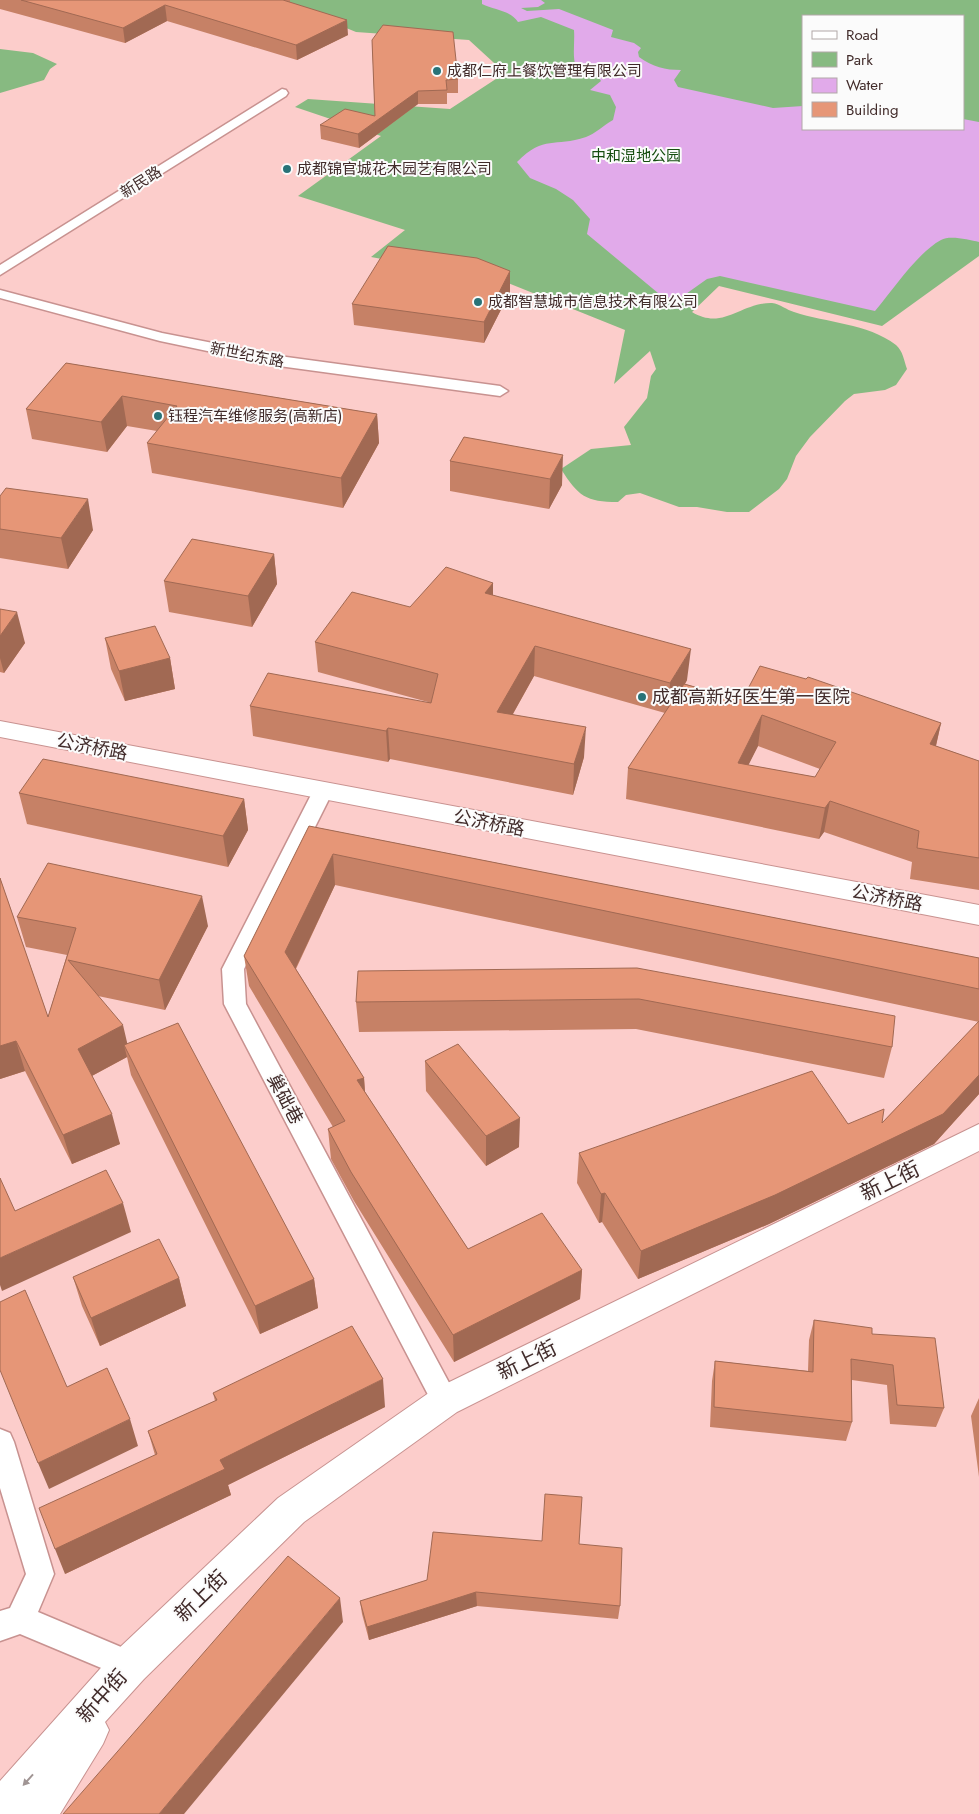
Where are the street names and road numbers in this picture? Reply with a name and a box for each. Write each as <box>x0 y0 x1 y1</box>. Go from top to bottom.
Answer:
street label: 新民路 <box>116 161 166 203</box>
street label: 新世纪东路 <box>208 337 286 373</box>
street label: 公济桥路 <box>54 727 130 767</box>
street label: 公济桥路 <box>451 803 527 843</box>
street label: 公济桥路 <box>849 878 925 918</box>
street label: 巢础巷 <box>261 1069 309 1129</box>
street label: 新上街 <box>855 1154 925 1208</box>
street label: 新上街 <box>492 1333 562 1387</box>
street label: 新上街 <box>168 1563 234 1629</box>
street label: 新中街 <box>70 1663 134 1729</box>

